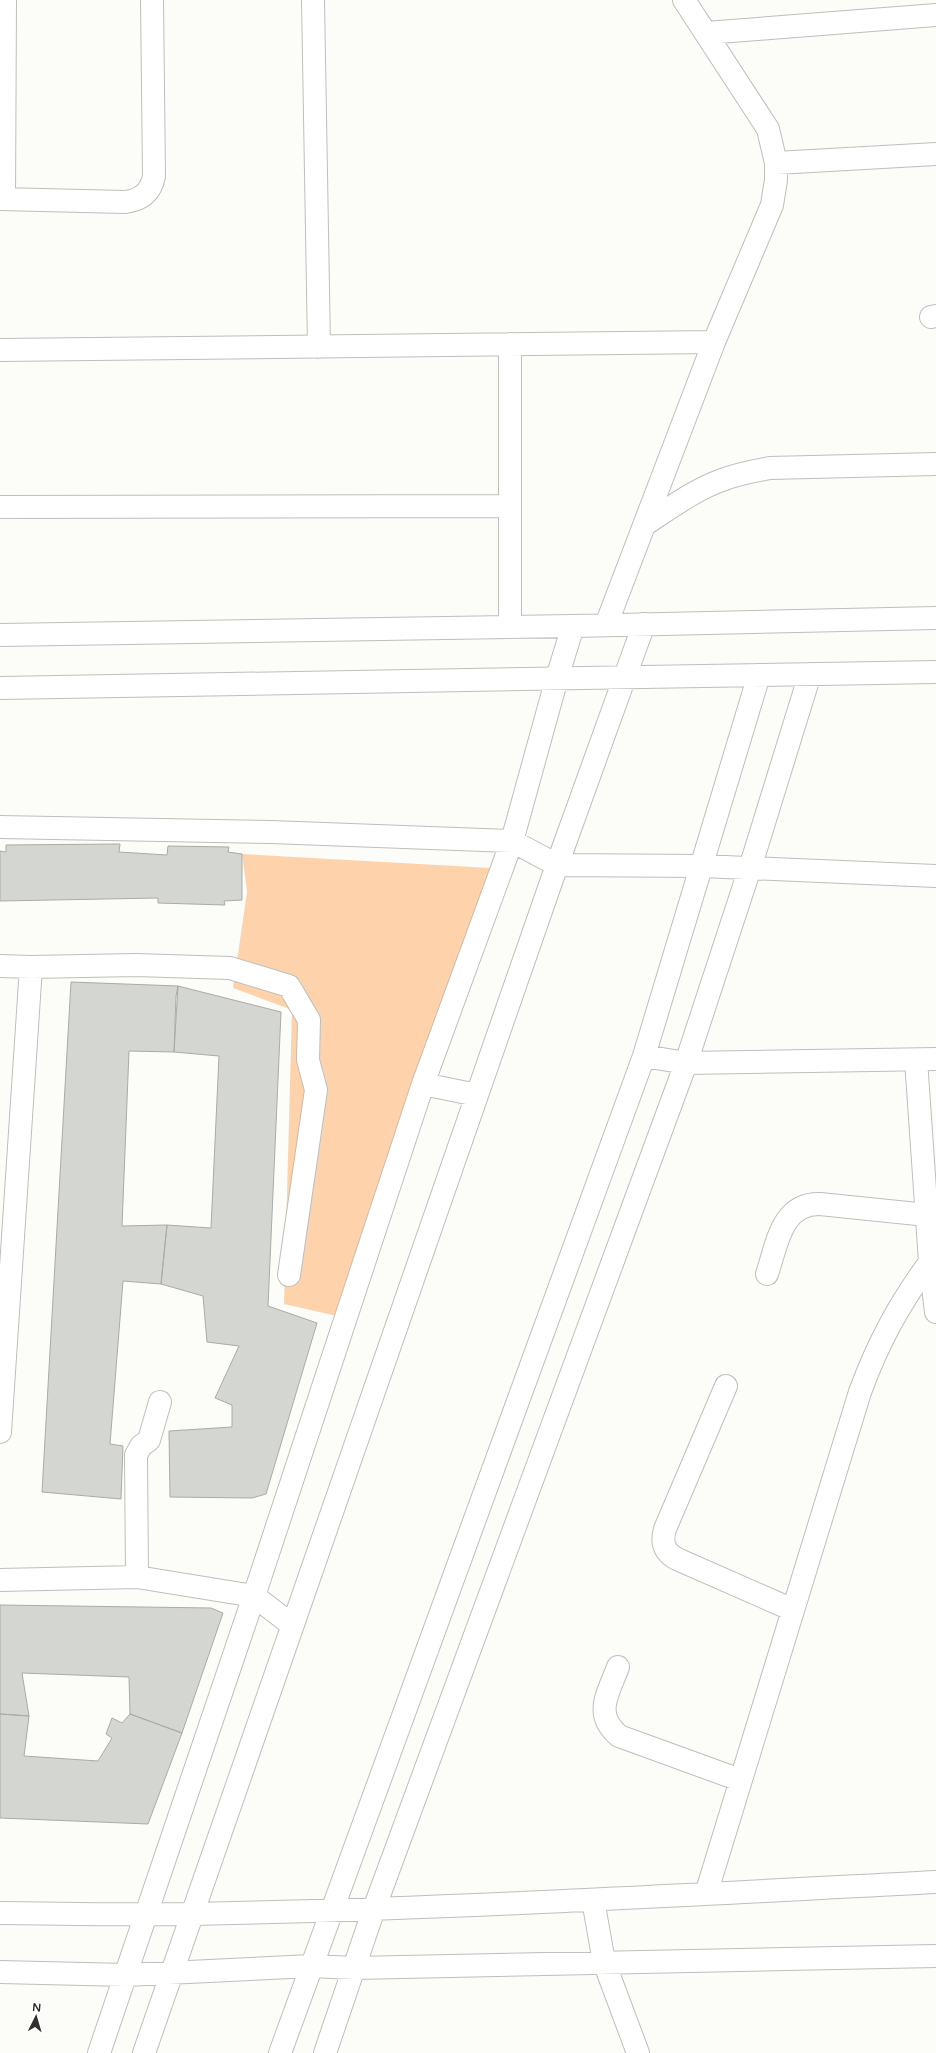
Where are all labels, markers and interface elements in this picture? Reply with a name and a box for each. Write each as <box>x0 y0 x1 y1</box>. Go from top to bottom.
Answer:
north arrow <box>16 1997 56 2037</box>
text: N <box>32 2001 42 2014</box>

